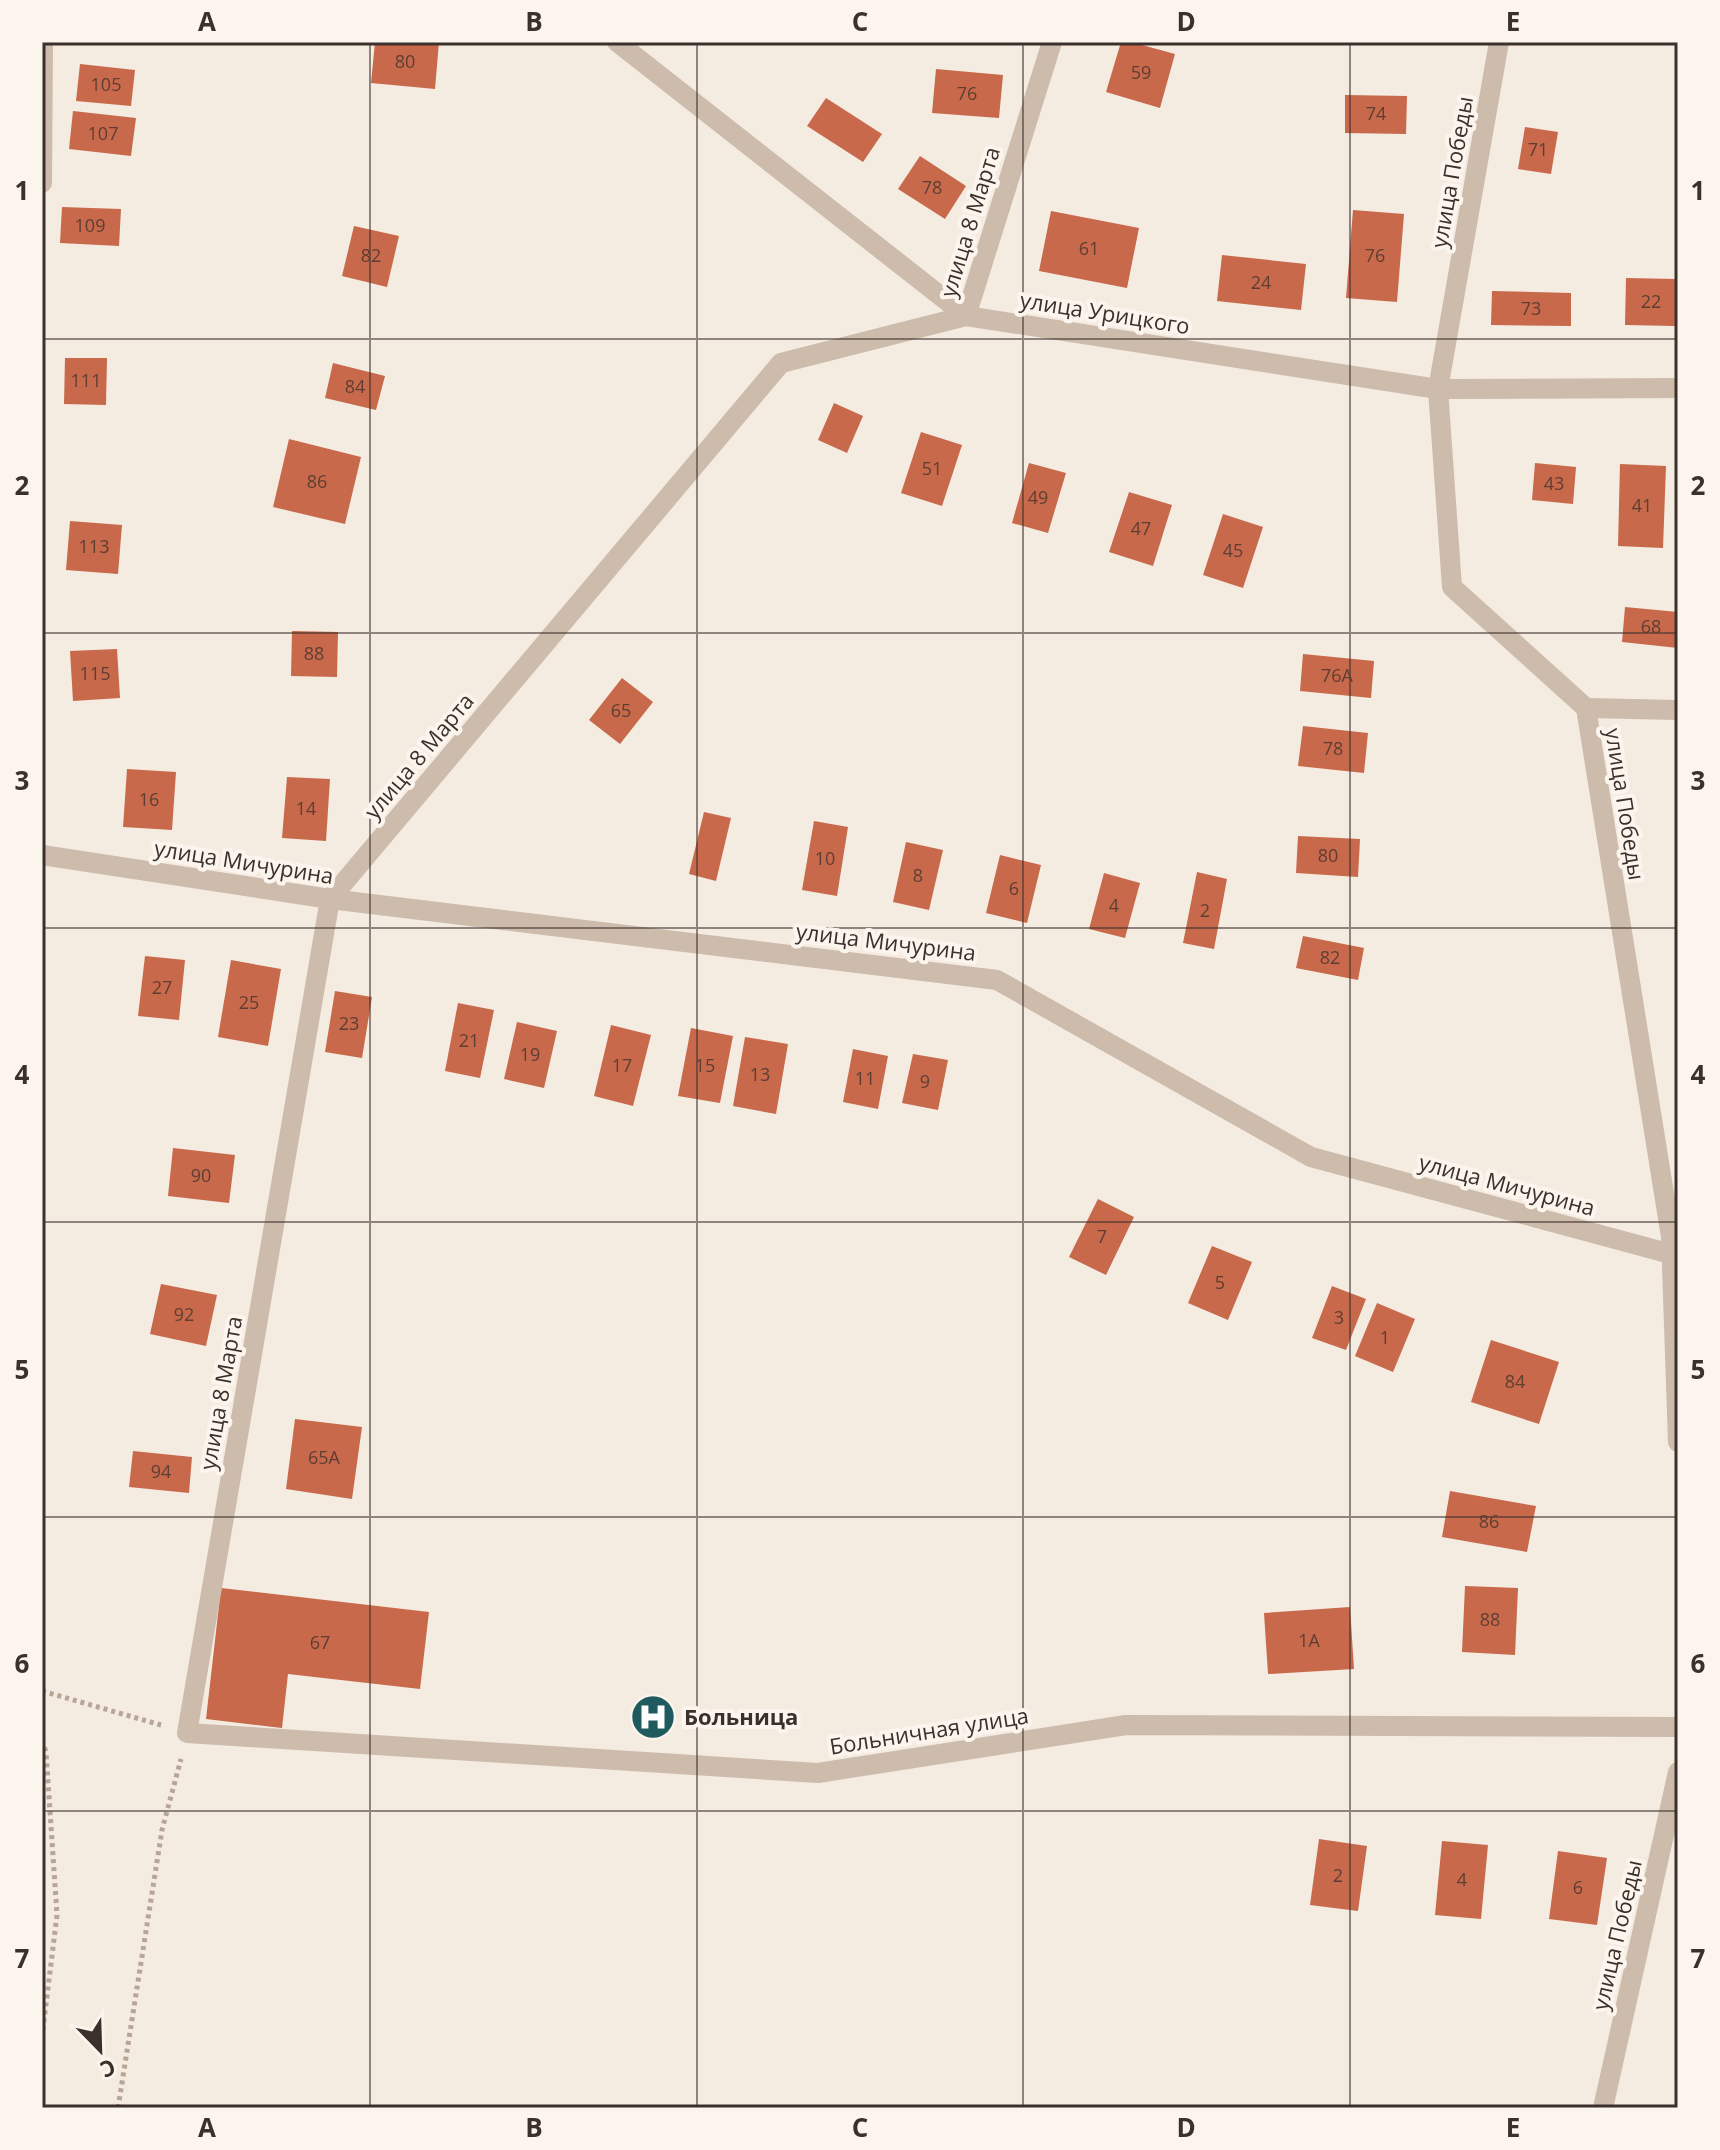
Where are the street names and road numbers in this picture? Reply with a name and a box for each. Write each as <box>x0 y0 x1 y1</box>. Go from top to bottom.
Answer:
street label: улица Победы <box>1423 94 1479 250</box>
street label: улица 8 Марта <box>932 143 1006 301</box>
street label: улица Урицкого <box>1018 284 1192 340</box>
street label: улица 8 Марта <box>357 686 480 825</box>
street label: улица Победы <box>1599 726 1653 882</box>
street label: улица Мичурина <box>152 832 336 890</box>
street label: улица Мичурина <box>794 915 978 967</box>
street label: улица Мичурина <box>1416 1146 1599 1222</box>
street label: улица 8 Марта <box>192 1314 248 1472</box>
street label: Больничная улица <box>827 1699 1031 1761</box>
street label: улица Победы <box>1584 1857 1648 2013</box>

